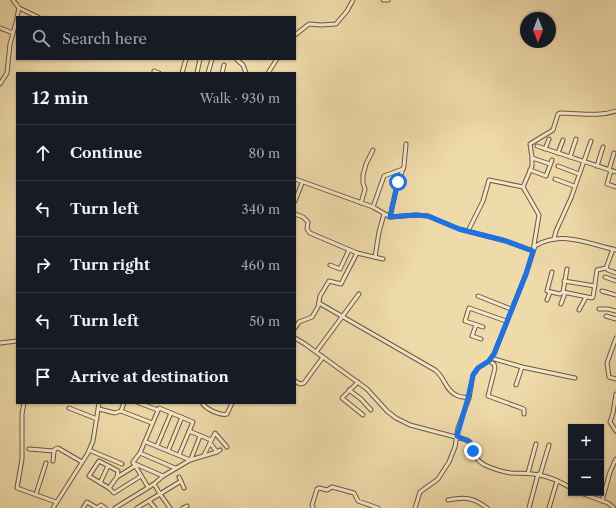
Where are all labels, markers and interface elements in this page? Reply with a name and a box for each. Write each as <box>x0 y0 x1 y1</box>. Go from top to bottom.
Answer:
north arrow <box>520 12 556 48</box>
search box <box>16 16 296 60</box>
icon: search <box>30 27 52 49</box>
text: Search here <box>62 29 147 48</box>
text: 12 min <box>32 88 89 108</box>
text: Walk · 930 m <box>200 90 280 106</box>
icon: ahead <box>32 142 54 164</box>
text: Continue <box>70 143 142 162</box>
text: 80 m <box>248 145 280 161</box>
route start <box>389 173 407 191</box>
icon: left <box>32 198 54 220</box>
text: Turn left <box>70 199 139 218</box>
text: 340 m <box>242 201 280 217</box>
icon: right <box>32 254 54 276</box>
text: Turn right <box>70 255 150 274</box>
text: 460 m <box>241 257 280 273</box>
icon: left <box>32 310 54 332</box>
text: Turn left <box>70 311 139 330</box>
text: 50 m <box>249 313 280 329</box>
icon: arrive <box>32 366 54 388</box>
text: Arrive at destination <box>70 367 229 386</box>
map controls <box>568 424 604 496</box>
button: + <box>568 424 604 460</box>
route end <box>464 442 482 460</box>
button: − <box>568 460 604 496</box>

